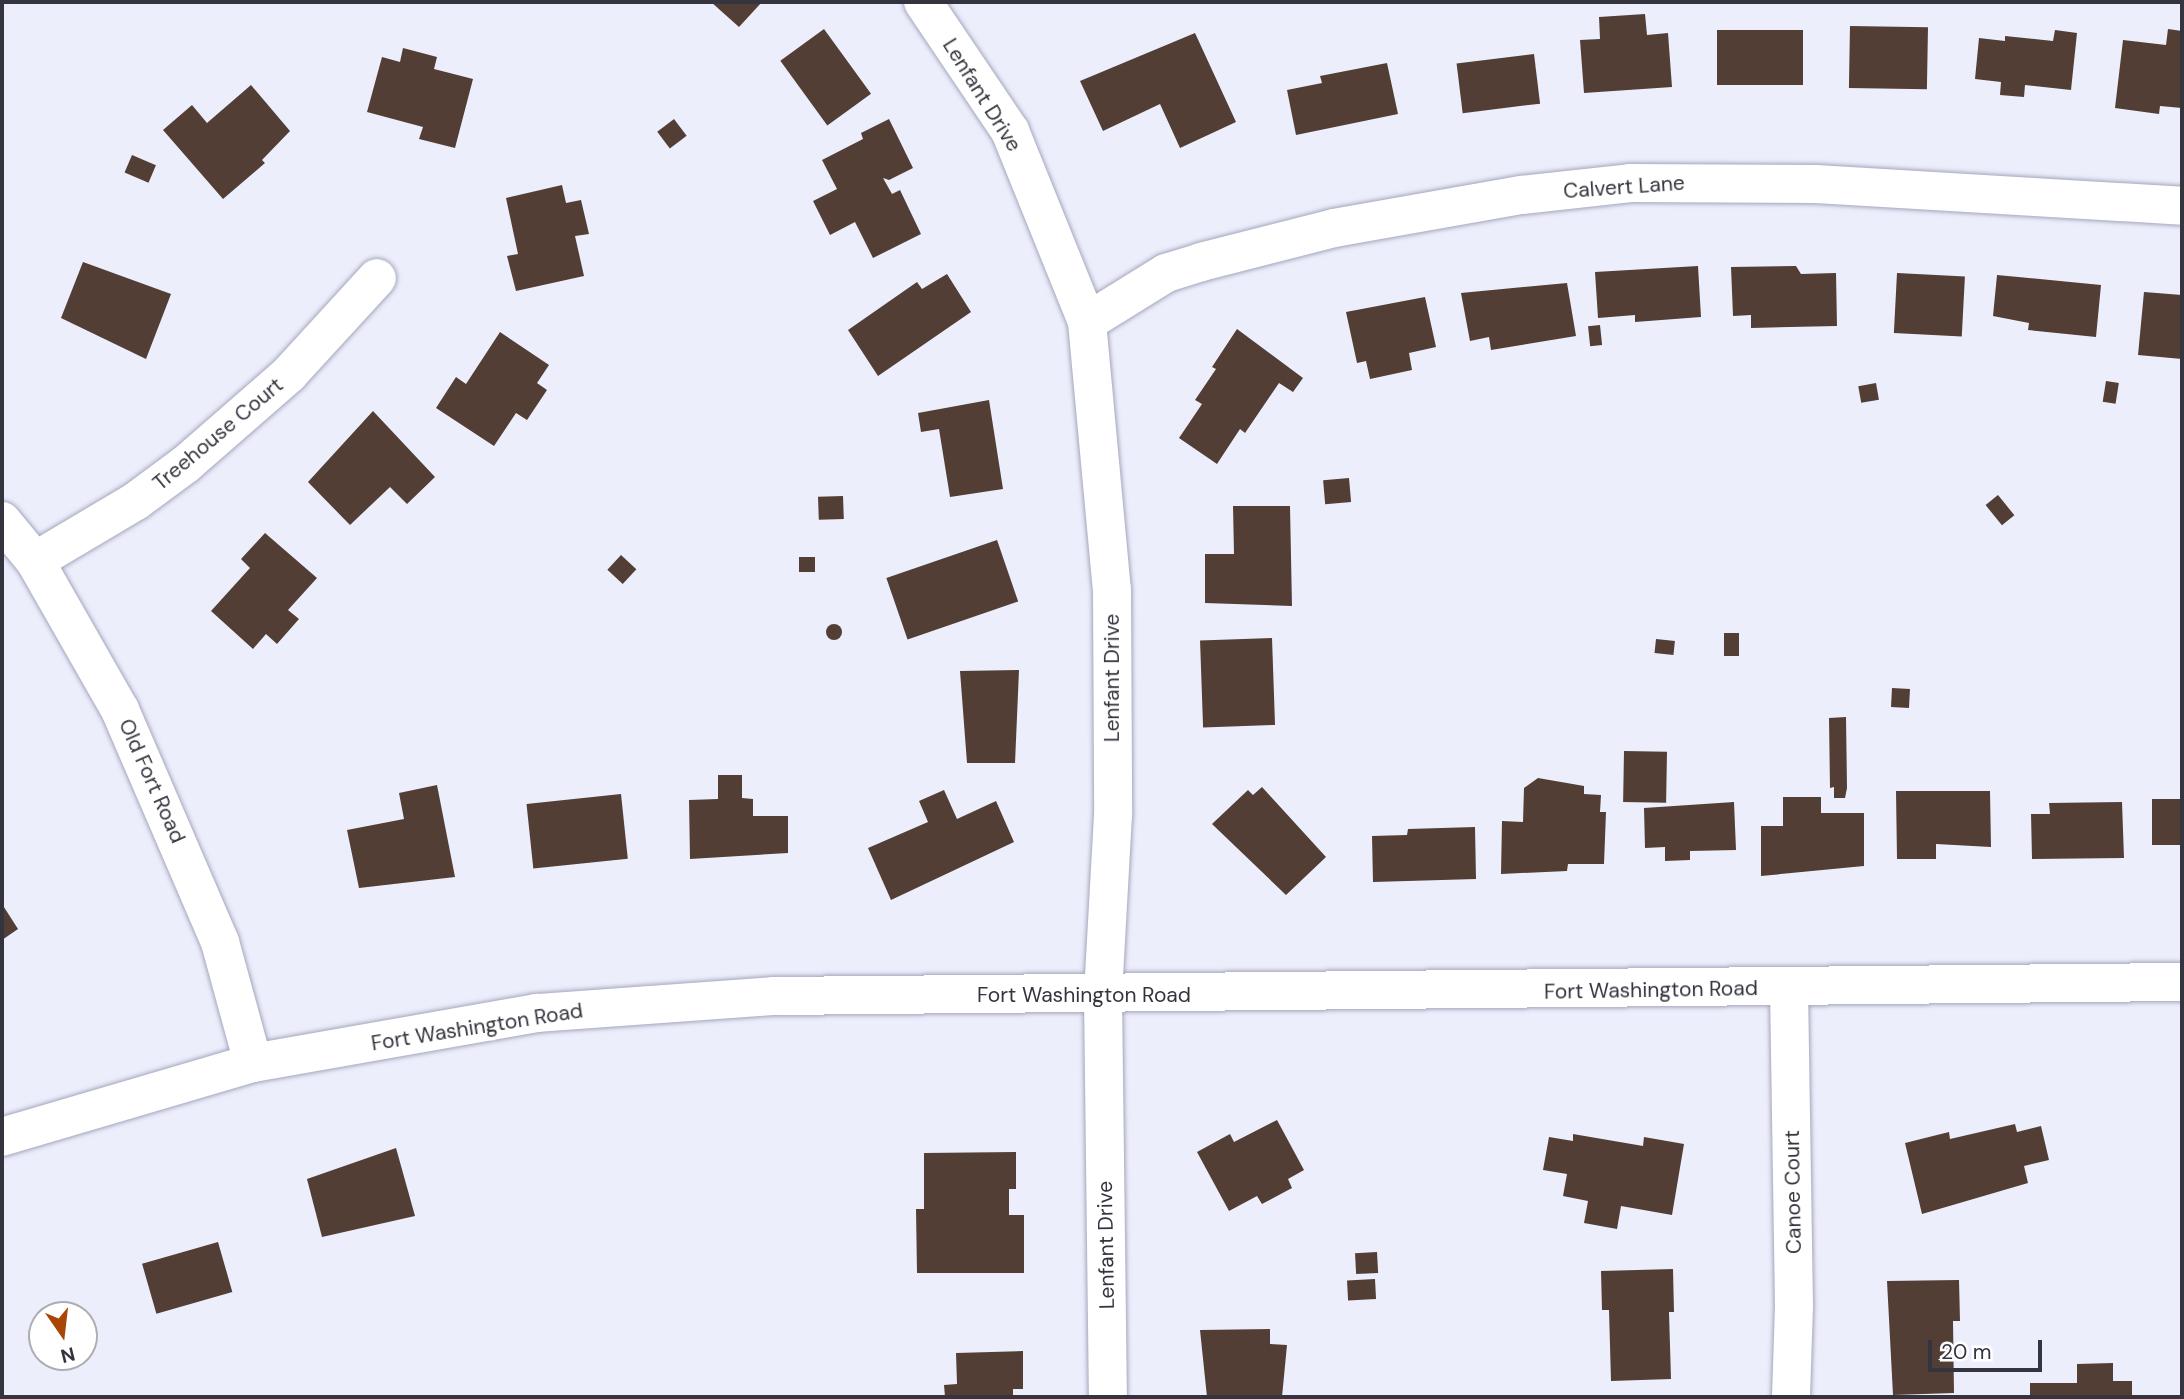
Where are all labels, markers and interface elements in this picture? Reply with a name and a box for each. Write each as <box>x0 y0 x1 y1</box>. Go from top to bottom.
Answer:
street label: Lenfant Drive <box>937 34 1027 156</box>
street label: Calvert Lane <box>1562 170 1686 204</box>
street label: Treehouse Court <box>148 372 288 496</box>
street label: Lenfant Drive <box>1099 614 1125 742</box>
street label: Old Fort Road <box>113 715 191 847</box>
street label: Fort Washington Road <box>1544 976 1758 1004</box>
street label: Fort Washington Road <box>977 982 1191 1008</box>
street label: Fort Washington Road <box>369 998 585 1056</box>
street label: Canoe Court <box>1779 1130 1807 1254</box>
street label: Lenfant Drive <box>1092 1181 1120 1309</box>
north arrow <box>28 1301 98 1371</box>
scale bar <box>1932 1326 2046 1370</box>
text: 20 m <box>1941 1338 1992 1366</box>
text: N <box>58 1341 77 1369</box>

